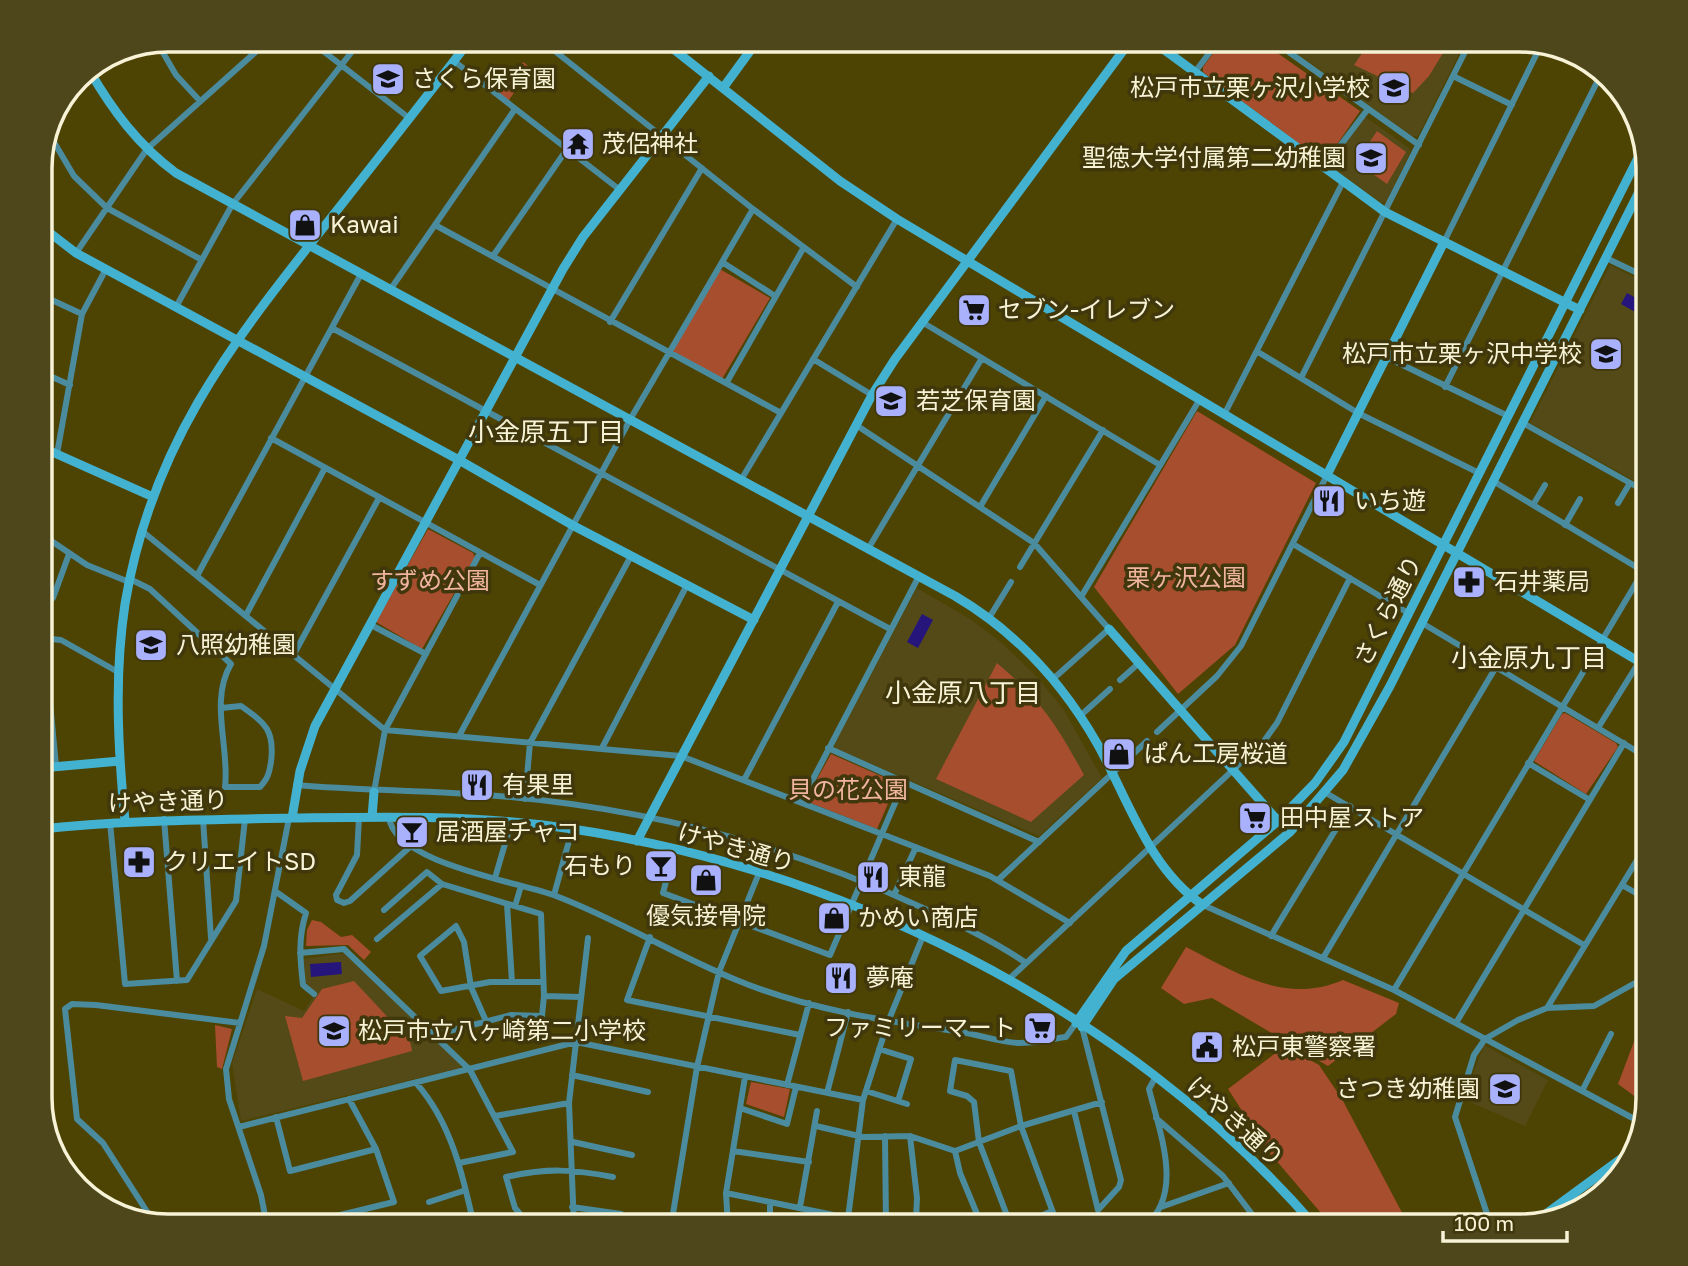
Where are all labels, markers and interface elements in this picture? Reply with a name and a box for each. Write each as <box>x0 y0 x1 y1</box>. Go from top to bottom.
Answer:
school or university icon: さくら保育園 <box>369 60 407 98</box>
place label: さくら保育園 <box>412 63 556 92</box>
school or university icon: 松戸市立栗ヶ沢小学校 <box>1375 69 1413 107</box>
place label: 松戸市立栗ヶ沢小学校 <box>1130 72 1370 101</box>
temple icon: 茂侶神社 <box>559 125 597 163</box>
place label: 茂侶神社 <box>602 128 698 157</box>
school or university icon: 聖徳大学付属第二幼稚園 <box>1352 139 1390 177</box>
place label: 聖徳大学付属第二幼稚園 <box>1082 142 1346 171</box>
shop icon: Kawai <box>286 206 324 244</box>
place label: Kawai <box>330 209 399 238</box>
supermarket icon: セブン-イレブン <box>955 291 993 329</box>
place label: セブン-イレブン <box>998 294 1175 323</box>
school or university icon: 松戸市立栗ヶ沢中学校 <box>1587 335 1625 373</box>
place label: 松戸市立栗ヶ沢中学校 <box>1342 338 1582 367</box>
school or university icon: 若芝保育園 <box>872 382 910 420</box>
place label: 若芝保育園 <box>916 385 1036 414</box>
district label: 小金原五丁目 <box>468 416 624 447</box>
restaurant icon: いち遊 <box>1310 482 1348 520</box>
place label: いち遊 <box>1354 485 1426 514</box>
street label: さくら通り <box>1347 550 1427 670</box>
park label: 栗ヶ沢公園 <box>1126 562 1246 591</box>
pharmacy icon: 石井薬局 <box>1450 563 1488 601</box>
park label: すずめ公園 <box>370 565 490 594</box>
place label: 石井薬局 <box>1494 566 1590 595</box>
school or university icon: 八照幼稚園 <box>132 626 170 664</box>
place label: 八照幼稚園 <box>176 629 296 658</box>
district label: 小金原九丁目 <box>1451 642 1607 673</box>
district label: 小金原八丁目 <box>885 677 1041 708</box>
shop icon: ぱん工房桜道 <box>1100 735 1138 773</box>
place label: ぱん工房桜道 <box>1144 738 1288 767</box>
restaurant icon: 有果里 <box>458 766 496 804</box>
place label: 有果里 <box>502 769 574 798</box>
park label: 貝の花公園 <box>788 774 908 803</box>
street label: けやき通り <box>107 784 228 817</box>
supermarket icon: 田中屋ストア <box>1236 799 1274 837</box>
place label: 田中屋ストア <box>1280 802 1424 831</box>
bar icon: 居酒屋チャコ <box>393 813 431 851</box>
place label: 居酒屋チャコ <box>436 816 580 845</box>
street label: けやき通り <box>675 816 798 877</box>
pharmacy icon: クリエイトSD <box>120 843 158 881</box>
place label: クリエイトSD <box>164 846 316 875</box>
bar icon: 石もり <box>642 847 680 885</box>
place label: 石もり <box>564 850 636 879</box>
restaurant icon: 東龍 <box>854 858 892 896</box>
shop icon: 優気接骨院 <box>687 861 725 899</box>
place label: 東龍 <box>898 861 946 890</box>
shop icon: かめい商店 <box>815 899 853 937</box>
place label: 優気接骨院 <box>646 900 766 929</box>
place label: かめい商店 <box>858 902 978 931</box>
restaurant icon: 夢庵 <box>822 959 860 997</box>
place label: 夢庵 <box>866 962 914 991</box>
supermarket icon: ファミリーマート <box>1021 1009 1059 1047</box>
school or university icon: 松戸市立八ヶ崎第二小学校 <box>315 1012 353 1050</box>
place label: ファミリーマート <box>824 1012 1016 1041</box>
place label: 松戸市立八ヶ崎第二小学校 <box>358 1015 646 1044</box>
public building icon: 松戸東警察署 <box>1188 1028 1226 1066</box>
place label: 松戸東警察署 <box>1232 1031 1376 1060</box>
street label: けやき通り <box>1182 1070 1290 1172</box>
school or university icon: さつき幼稚園 <box>1486 1070 1524 1108</box>
place label: さつき幼稚園 <box>1336 1073 1480 1102</box>
scale bar <box>1443 1200 1567 1244</box>
text: 100 m <box>1454 1210 1514 1236</box>

